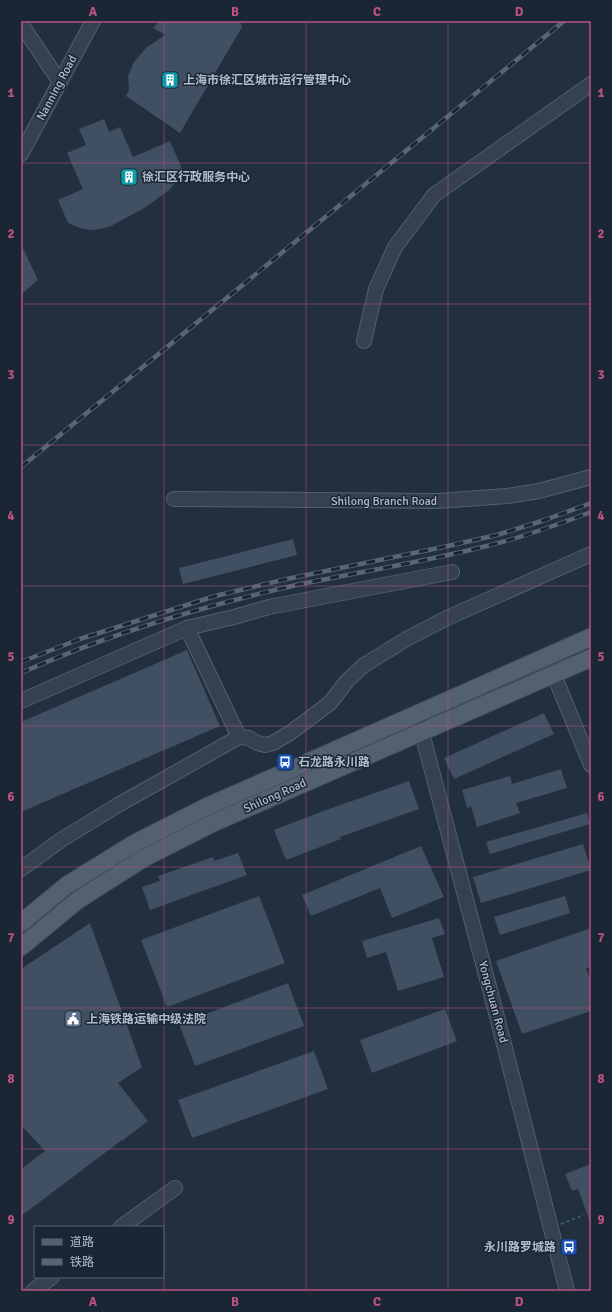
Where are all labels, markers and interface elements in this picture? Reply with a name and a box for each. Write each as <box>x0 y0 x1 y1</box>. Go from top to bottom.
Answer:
text: A <box>89 4 98 20</box>
text: B <box>231 4 239 20</box>
text: C <box>373 4 381 20</box>
text: D <box>515 4 524 20</box>
street label: Nanning Road <box>34 53 80 123</box>
building icon: 上海市徐汇区城市运行管理中心 <box>160 70 180 90</box>
place label: 上海市徐汇区城市运行管理中心 <box>183 73 351 88</box>
text: 1 <box>7 85 15 101</box>
text: 1 <box>597 85 605 101</box>
building icon: 徐汇区行政服务中心 <box>119 167 139 187</box>
place label: 徐汇区行政服务中心 <box>142 170 250 185</box>
text: 2 <box>7 226 15 242</box>
text: 2 <box>597 226 605 242</box>
text: 3 <box>7 367 15 383</box>
text: 3 <box>597 367 605 383</box>
street label: Shilong Branch Road <box>331 494 437 509</box>
text: 4 <box>7 508 15 524</box>
text: 4 <box>597 508 605 524</box>
text: 5 <box>7 649 15 665</box>
text: 5 <box>597 649 605 665</box>
bus stop icon: 石龙路永川路 <box>275 752 295 772</box>
place label: 石龙路永川路 <box>298 755 370 770</box>
street label: Shilong Road <box>241 775 309 817</box>
text: 6 <box>7 789 15 805</box>
text: 6 <box>597 789 605 805</box>
text: 7 <box>7 930 15 946</box>
text: 7 <box>597 930 605 946</box>
street label: Yongchuan Road <box>475 959 511 1045</box>
public building icon: 上海铁路运输中级法院 <box>63 1009 83 1029</box>
place label: 上海铁路运输中级法院 <box>86 1012 206 1027</box>
text: 8 <box>7 1071 15 1087</box>
text: 8 <box>597 1071 605 1087</box>
text: 9 <box>7 1212 15 1228</box>
text: 9 <box>597 1212 605 1228</box>
legend <box>34 1226 164 1278</box>
text: 道路 <box>70 1235 94 1250</box>
bus stop icon: 永川路罗城路 <box>559 1237 579 1257</box>
place label: 永川路罗城路 <box>484 1240 556 1255</box>
text: 铁路 <box>70 1255 94 1270</box>
text: A <box>89 1294 98 1310</box>
text: B <box>231 1294 239 1310</box>
text: C <box>373 1294 381 1310</box>
text: D <box>515 1294 524 1310</box>

